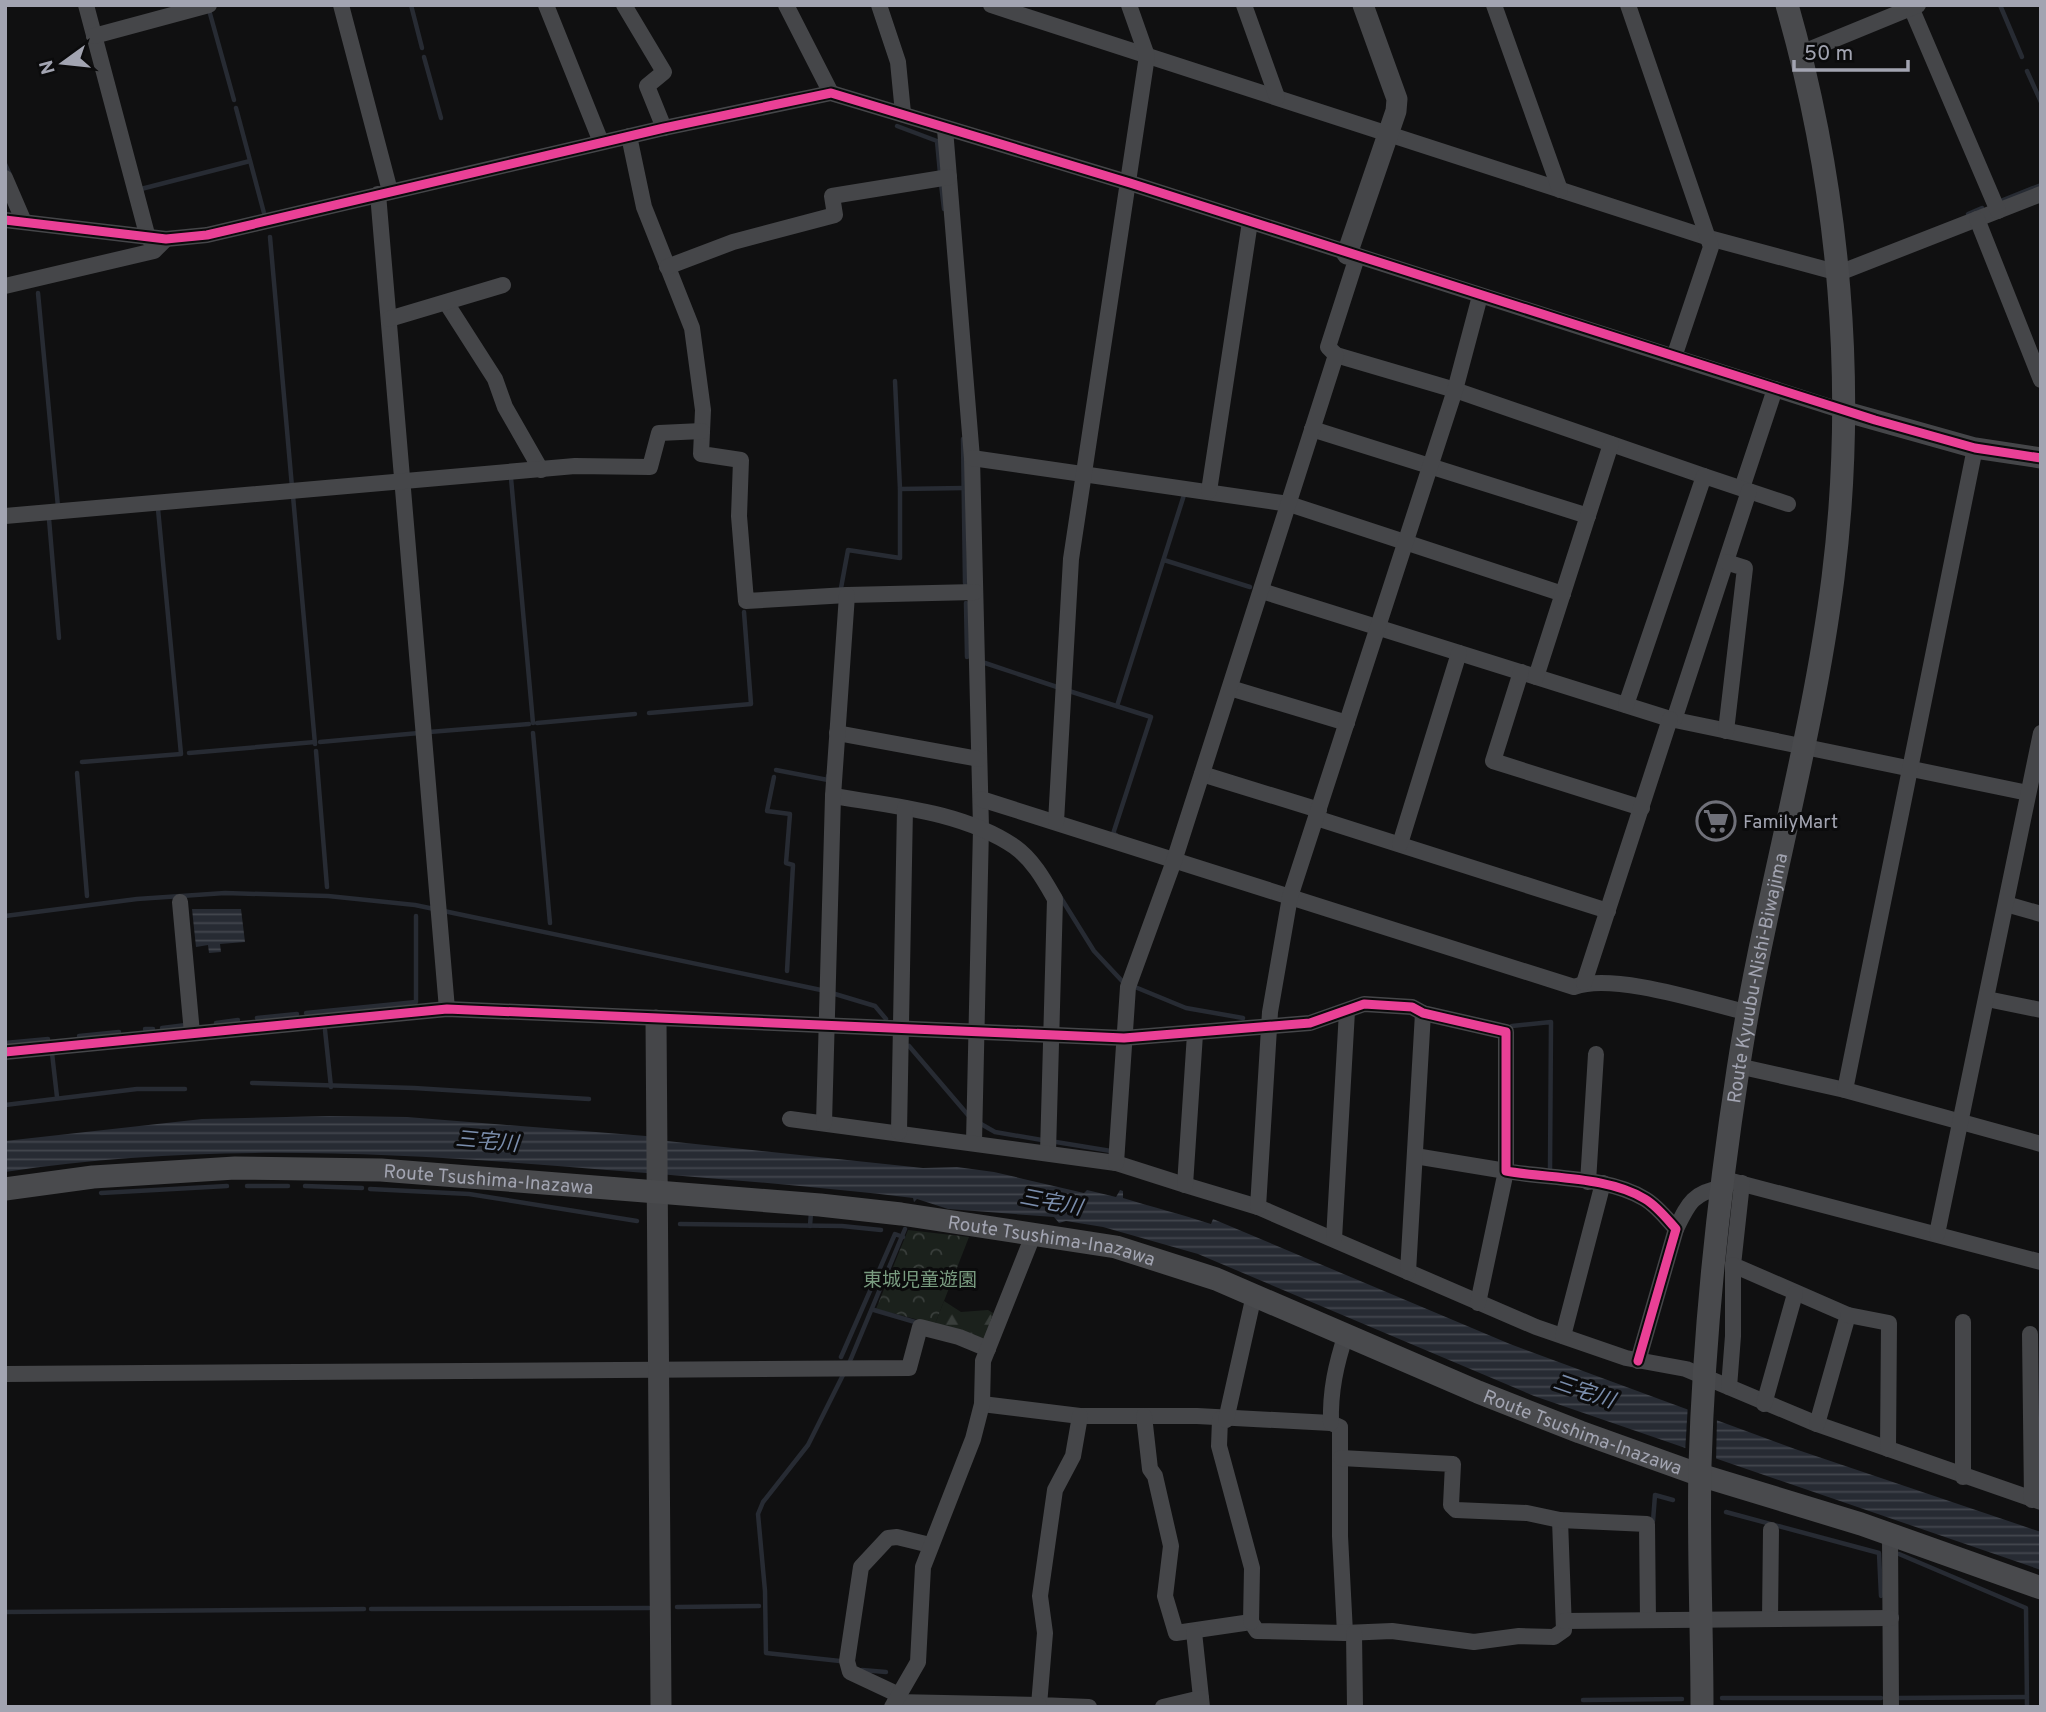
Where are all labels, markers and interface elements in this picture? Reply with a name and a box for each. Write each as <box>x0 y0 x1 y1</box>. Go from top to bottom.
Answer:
north arrow <box>28 28 98 98</box>
scale bar <box>1794 28 1908 72</box>
text: 50 m <box>1804 41 1853 68</box>
text: N <box>35 57 62 77</box>
supermarket icon: FamilyMart <box>1695 800 1737 842</box>
place label: FamilyMart <box>1743 811 1838 835</box>
street label: Route Kyuubu-Nishi-Biwajima <box>1723 851 1794 1105</box>
water label: 三宅川 <box>454 1126 521 1159</box>
street label: Route Tsushima-Inazawa <box>382 1160 594 1201</box>
water label: 三宅川 <box>1017 1184 1086 1223</box>
street label: Route Tsushima-Inazawa <box>946 1211 1158 1273</box>
park label: 東城児童遊園 <box>863 1269 977 1293</box>
water label: 三宅川 <box>1549 1369 1620 1416</box>
street label: Route Tsushima-Inazawa <box>1479 1385 1685 1482</box>

